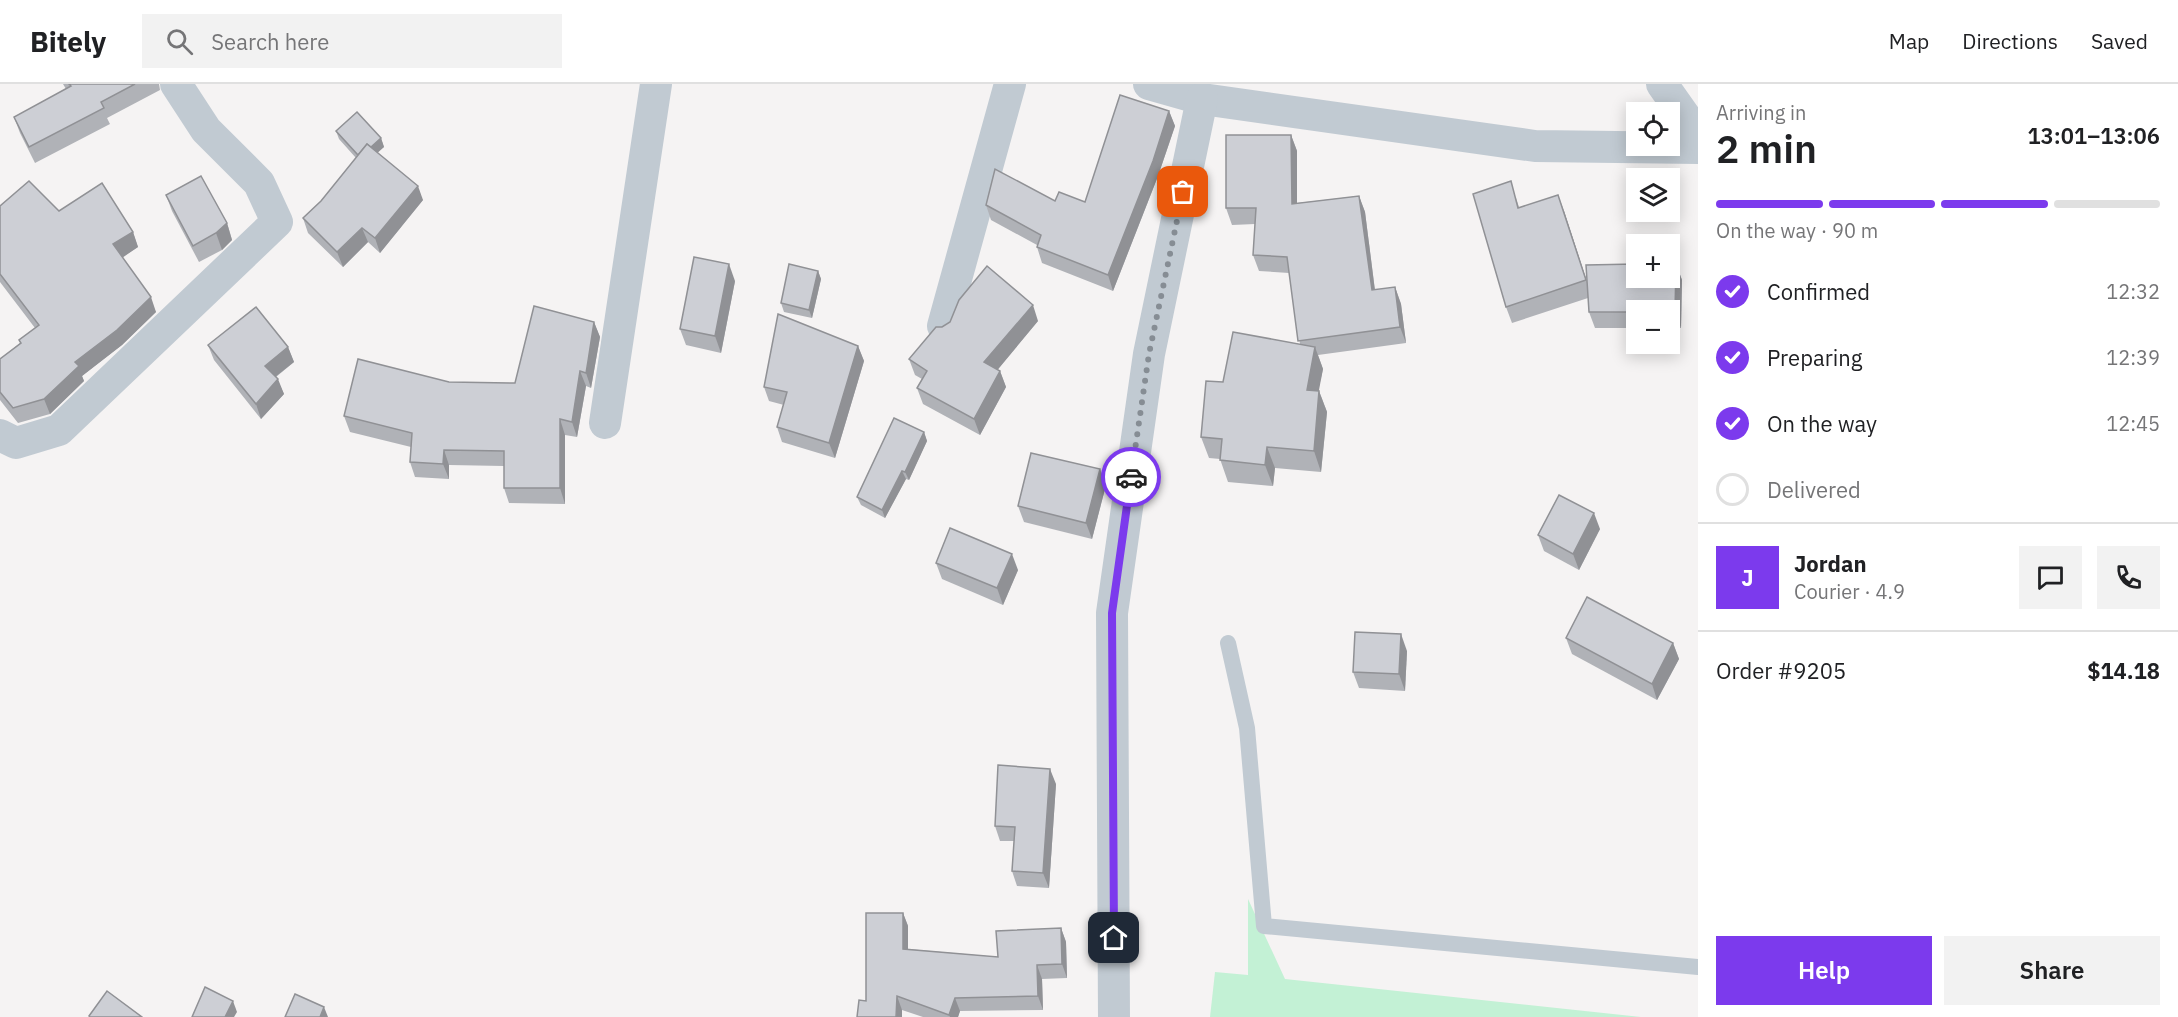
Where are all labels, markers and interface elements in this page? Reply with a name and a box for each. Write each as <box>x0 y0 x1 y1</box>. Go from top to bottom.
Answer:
search box <box>142 14 562 68</box>
text: Bitely <box>30 23 106 60</box>
icon: search <box>163 25 196 58</box>
text: Search here <box>211 27 329 56</box>
text: Map <box>1889 27 1929 55</box>
text: Directions <box>1962 27 2058 55</box>
text: Saved <box>2091 27 2148 55</box>
text: Arriving in <box>1716 99 1806 126</box>
map controls <box>1626 102 1680 354</box>
button: locate <box>1626 102 1680 156</box>
text: 13:01–13:06 <box>2027 121 2160 150</box>
text: 2 min <box>1716 123 1817 174</box>
pin <box>1157 166 1208 217</box>
button: layers <box>1626 168 1680 222</box>
icon: bag <box>1166 175 1199 208</box>
text: On the way · 90 m <box>1716 217 1878 244</box>
button: + <box>1626 234 1680 288</box>
icon: check <box>1716 275 1749 308</box>
text: Confirmed <box>1767 277 1870 306</box>
text: 12:32 <box>2106 278 2160 305</box>
button: − <box>1626 300 1680 354</box>
icon: check <box>1716 341 1749 374</box>
text: Preparing <box>1767 343 1862 372</box>
text: 12:39 <box>2106 344 2160 371</box>
icon: check <box>1716 407 1749 440</box>
text: On the way <box>1767 409 1877 438</box>
text: 12:45 <box>2106 410 2160 437</box>
courier <box>1101 447 1161 507</box>
icon: car <box>1115 461 1148 494</box>
text: Delivered <box>1767 475 1861 504</box>
button: chat <box>2019 546 2082 609</box>
button: phone <box>2097 546 2160 609</box>
text: Jordan <box>1794 549 1867 578</box>
text: J <box>1741 563 1754 592</box>
text: Courier · 4.9 <box>1794 578 1905 605</box>
text: Order #9205 <box>1716 656 1846 685</box>
text: $14.18 <box>2087 656 2160 685</box>
pin <box>1088 912 1139 963</box>
icon: home <box>1097 921 1130 954</box>
button: Help <box>1716 936 1932 1005</box>
button: Share <box>1944 936 2160 1005</box>

